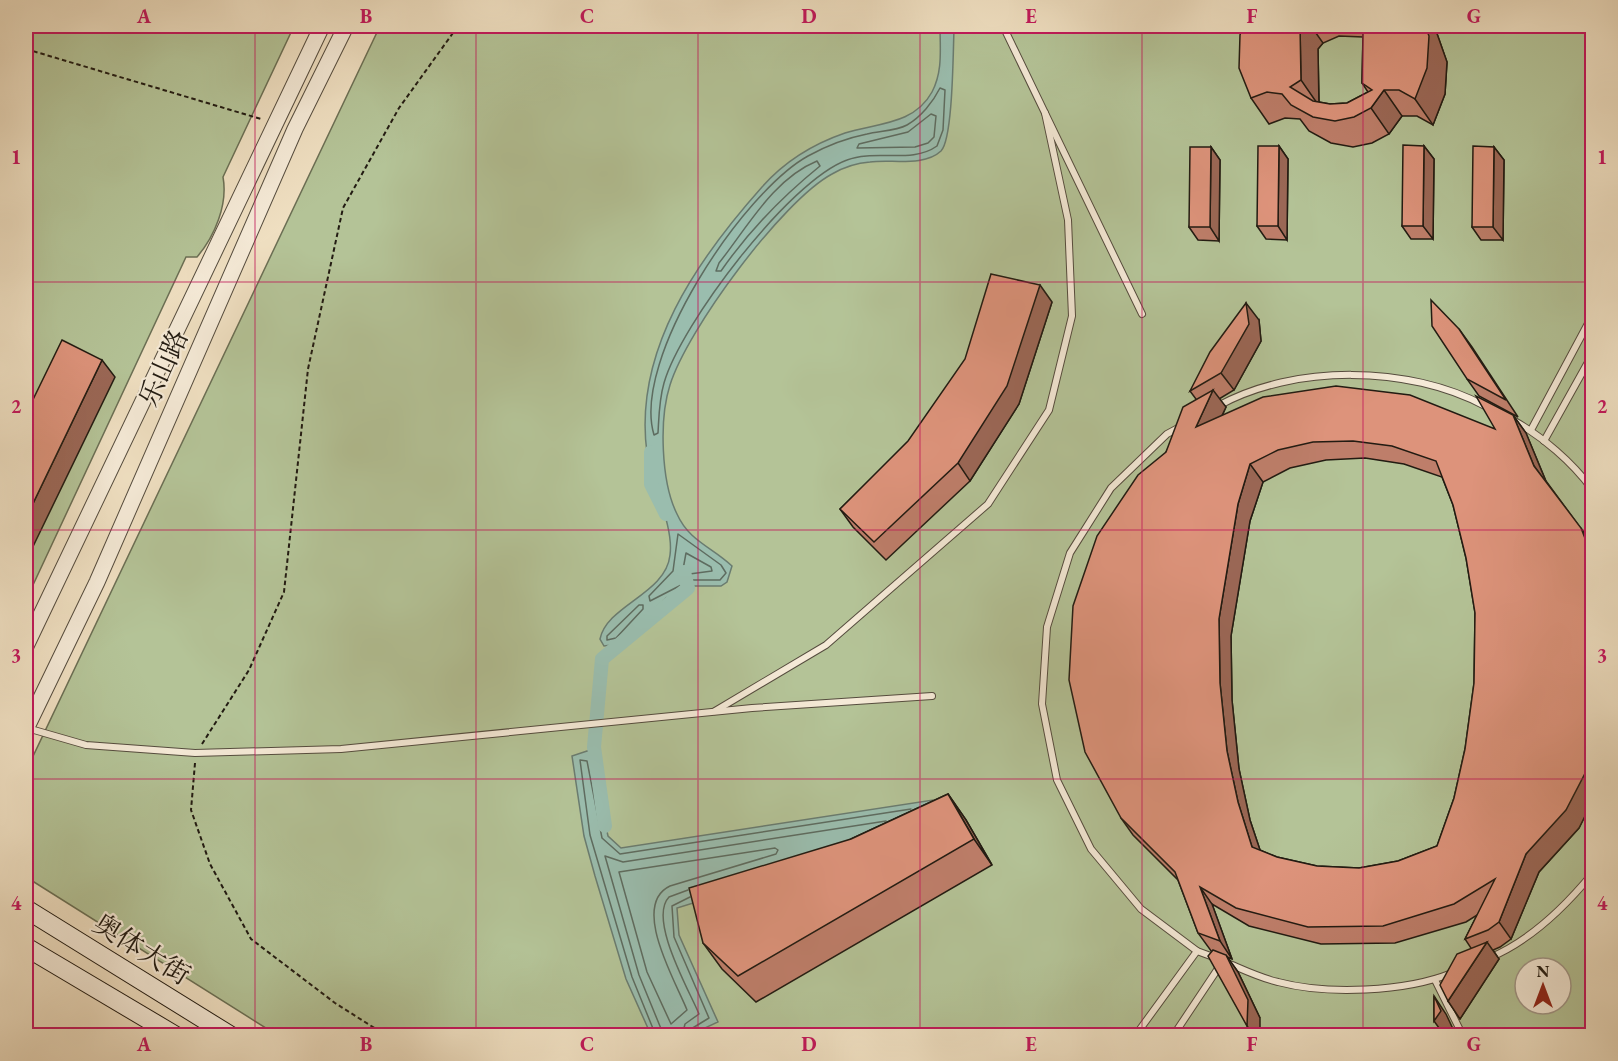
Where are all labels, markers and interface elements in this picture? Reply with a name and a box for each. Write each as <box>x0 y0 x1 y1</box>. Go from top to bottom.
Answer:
text: A <box>136 3 152 29</box>
text: B <box>360 3 372 29</box>
text: C <box>580 3 594 29</box>
text: D <box>801 3 817 29</box>
text: E <box>1025 3 1037 29</box>
text: F <box>1247 3 1258 29</box>
text: G <box>1467 3 1481 29</box>
text: 1 <box>11 144 21 170</box>
text: 1 <box>1597 144 1607 170</box>
street label: 乐山路 <box>131 324 195 412</box>
text: 2 <box>11 393 22 419</box>
text: 2 <box>1597 393 1608 419</box>
text: 3 <box>11 642 21 668</box>
text: 3 <box>1597 642 1607 668</box>
text: 4 <box>11 890 22 916</box>
text: 4 <box>1597 890 1608 916</box>
street label: 奥体大街 <box>87 906 197 992</box>
north arrow <box>1513 956 1573 1016</box>
text: N <box>1537 961 1550 982</box>
text: A <box>136 1031 152 1057</box>
text: B <box>360 1031 372 1057</box>
text: C <box>580 1031 594 1057</box>
text: D <box>801 1031 817 1057</box>
text: E <box>1025 1031 1037 1057</box>
text: F <box>1247 1031 1258 1057</box>
text: G <box>1467 1031 1481 1057</box>

